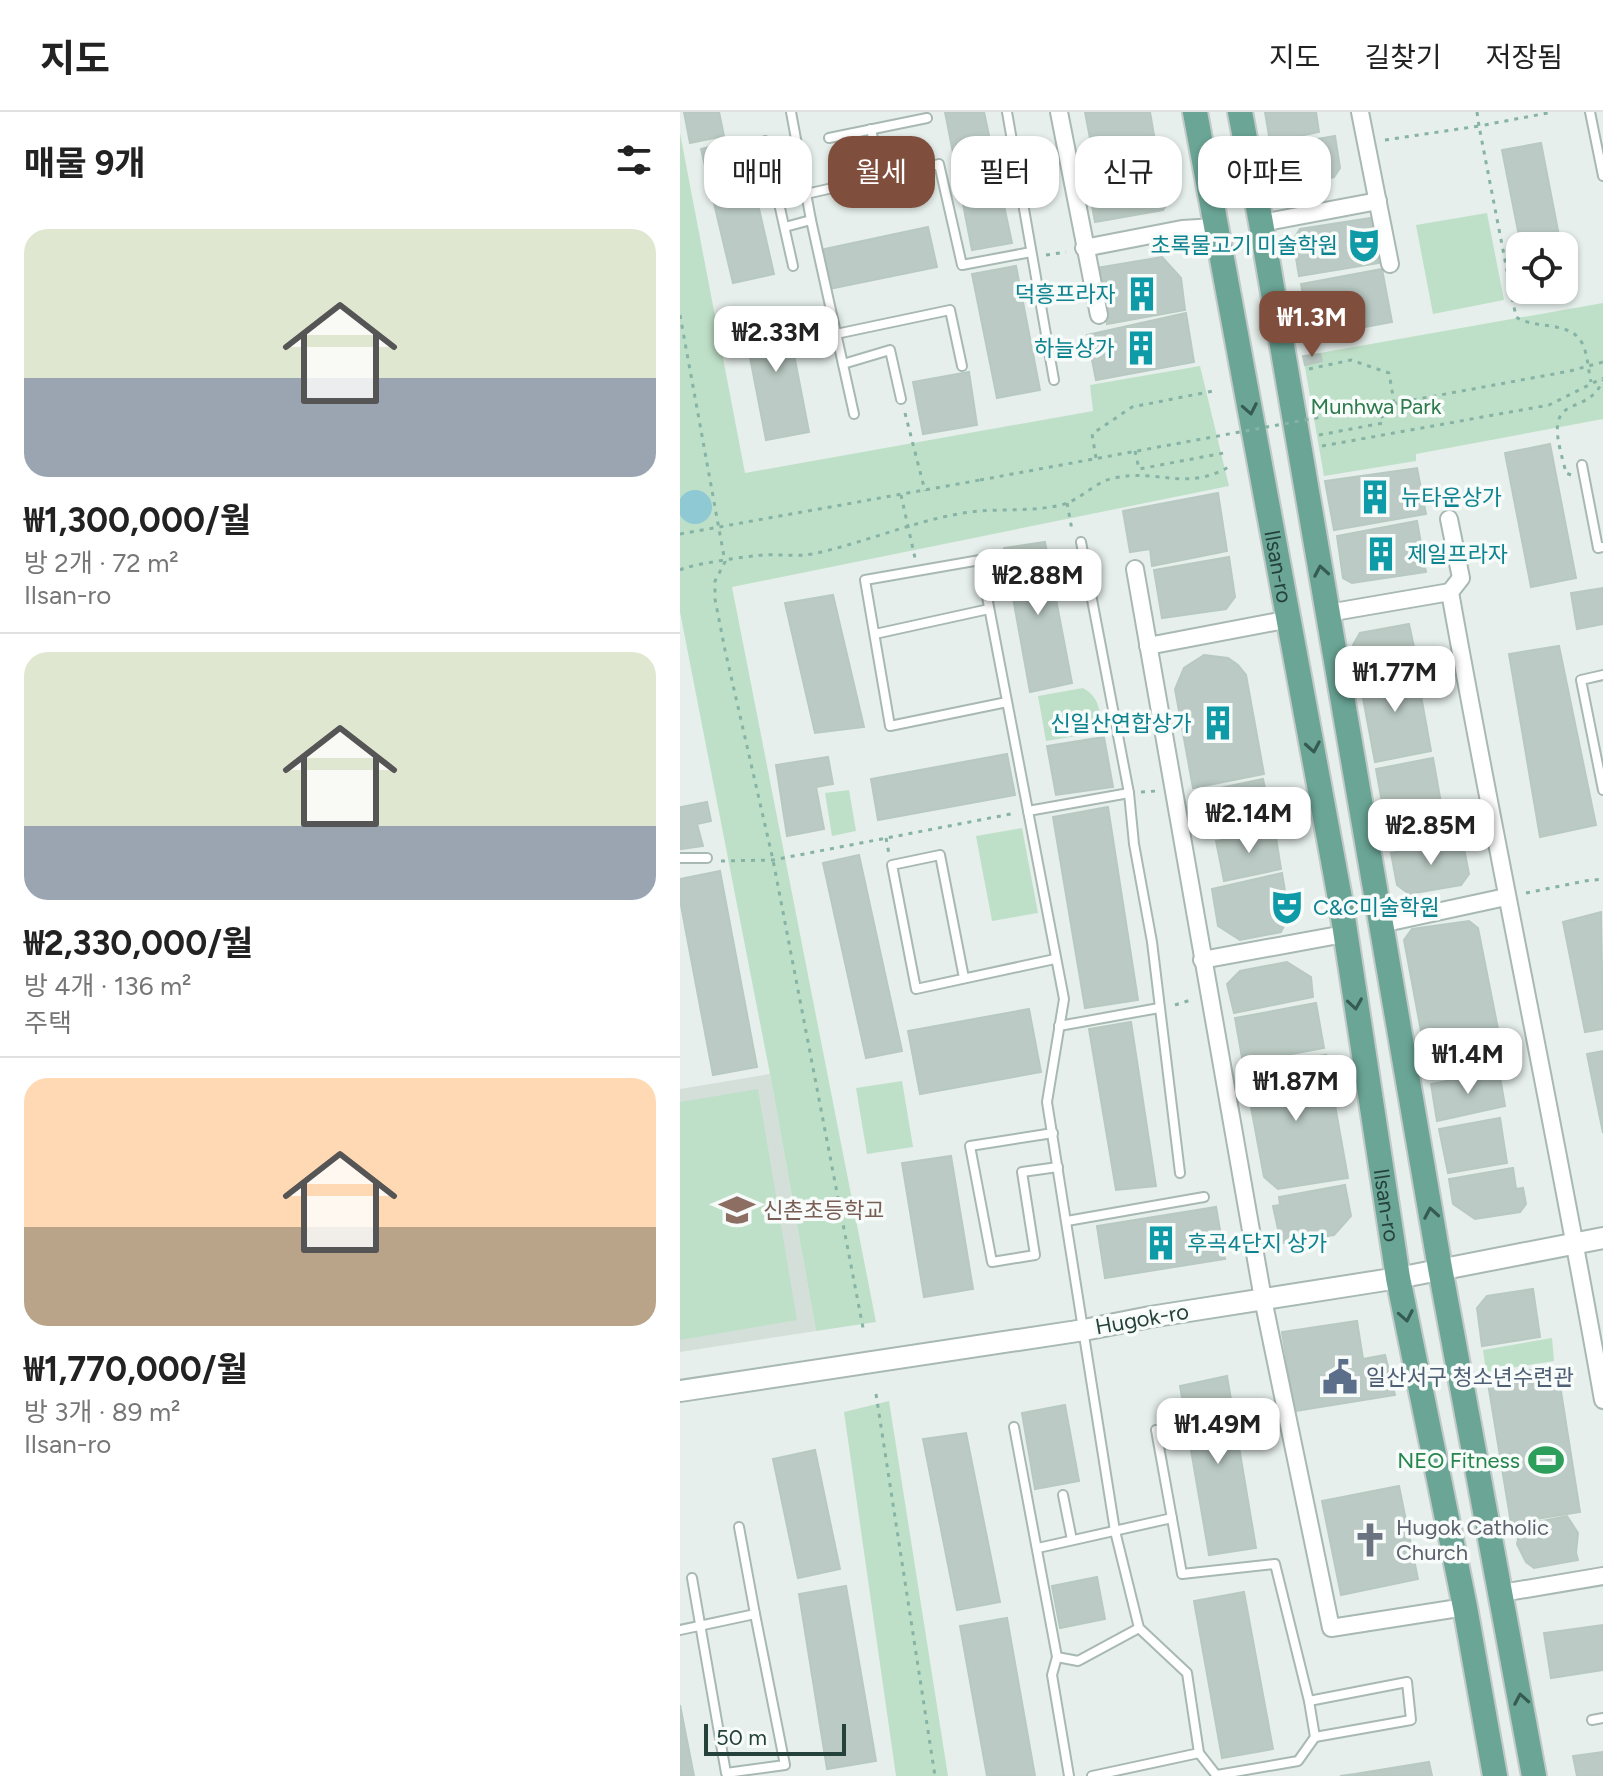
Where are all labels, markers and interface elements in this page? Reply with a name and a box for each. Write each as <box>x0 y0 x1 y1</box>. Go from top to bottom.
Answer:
text: 지도 <box>40 36 110 82</box>
text: 지도 <box>1269 40 1320 74</box>
text: 길찾기 <box>1364 40 1442 74</box>
text: 저장됨 <box>1486 40 1563 74</box>
chip: 매매 <box>704 136 812 208</box>
chip: 월세 <box>828 136 935 208</box>
chip: 필터 <box>951 136 1059 208</box>
chip: 신규 <box>1075 136 1182 208</box>
chip: 아파트 <box>1198 136 1331 208</box>
icon: filters <box>612 138 656 182</box>
text: 매물 9개 <box>24 143 146 184</box>
theatre icon: 초록물고기 미술학원 <box>1345 226 1383 264</box>
place label: 초록물고기 미술학원 <box>1150 232 1338 259</box>
map controls <box>1506 232 1578 304</box>
button: locate <box>1506 232 1578 304</box>
building icon: 덕흥프라자 <box>1123 275 1161 313</box>
icon: home <box>268 281 412 425</box>
place label: 덕흥프라자 <box>1015 281 1116 308</box>
pin: ₩1.3M <box>1256 291 1368 359</box>
text: ₩1.3M <box>1277 301 1347 333</box>
pin: ₩2.33M <box>711 306 841 374</box>
text: ₩2.33M <box>732 316 820 348</box>
building icon: 하늘상가 <box>1122 329 1160 367</box>
place label: 하늘상가 <box>1034 335 1115 362</box>
park label: Munhwa Park <box>1311 393 1442 420</box>
one-way arrow <box>1241 402 1258 416</box>
building icon: 뉴타운상가 <box>1356 478 1394 516</box>
place label: 뉴타운상가 <box>1401 484 1502 511</box>
text: ₩1,300,000/월 <box>24 500 251 541</box>
street label: Ilsan-ro <box>1259 528 1299 605</box>
building icon: 제일프라자 <box>1362 535 1400 573</box>
place label: 제일프라자 <box>1407 541 1508 568</box>
text: 방 2개 · 72 m² <box>24 547 179 579</box>
pin: ₩2.88M <box>973 549 1103 617</box>
text: ₩2.88M <box>993 559 1083 591</box>
one-way arrow <box>1314 564 1331 577</box>
text: Ilsan-ro <box>24 579 111 611</box>
pin: ₩1.77M <box>1330 646 1460 714</box>
text: ₩1.77M <box>1353 656 1437 688</box>
icon: home <box>268 704 412 848</box>
building icon: 신일산연합상가 <box>1199 704 1237 742</box>
place label: 신일산연합상가 <box>1050 710 1192 737</box>
one-way arrow <box>1303 740 1320 754</box>
pin: ₩2.14M <box>1184 787 1314 855</box>
text: ₩2.14M <box>1206 797 1292 829</box>
pin: ₩2.85M <box>1366 799 1496 867</box>
text: ₩2.85M <box>1386 809 1476 841</box>
theatre icon: C&C미술학원 <box>1268 888 1306 926</box>
place label: C&C미술학원 <box>1313 894 1440 921</box>
text: ₩2,330,000/월 <box>24 923 253 964</box>
text: 방 4개 · 136 m² <box>24 970 191 1002</box>
one-way arrow <box>1346 997 1363 1011</box>
text: 주택 <box>24 1007 72 1039</box>
pin: ₩1.4M <box>1412 1028 1524 1096</box>
text: ₩1.4M <box>1432 1038 1504 1070</box>
pin: ₩1.87M <box>1231 1055 1361 1123</box>
text: ₩1.87M <box>1253 1065 1339 1097</box>
icon: home <box>268 1130 412 1274</box>
street label: Ilsan-ro <box>1368 1167 1406 1244</box>
school or university icon: 신촌초등학교 <box>718 1191 756 1229</box>
place label: 신촌초등학교 <box>763 1197 884 1224</box>
one-way arrow <box>1423 1206 1440 1220</box>
building icon: 후곡4단지 상가 <box>1142 1224 1180 1262</box>
place label: 후곡4단지 상가 <box>1187 1230 1328 1257</box>
street label: Hugok-ro <box>1093 1297 1191 1341</box>
one-way arrow <box>1396 1309 1413 1322</box>
text: ₩1,770,000/월 <box>24 1349 248 1390</box>
public building icon: 일산서구 청소년수련관 <box>1321 1358 1359 1396</box>
place label: 일산서구 청소년수련관 <box>1366 1364 1574 1391</box>
text: 방 3개 · 89 m² <box>24 1396 180 1428</box>
pin: ₩1.49M <box>1153 1398 1283 1466</box>
text: ₩1.49M <box>1175 1408 1261 1440</box>
text: Ilsan-ro <box>24 1428 111 1460</box>
sports icon: NEO Fitness <box>1527 1441 1565 1479</box>
place label: NEO Fitness <box>1397 1447 1520 1474</box>
place label: Hugok Catholic Church <box>1396 1514 1549 1566</box>
church icon: Hugok Catholic Church <box>1351 1521 1389 1559</box>
one-way arrow <box>1513 1692 1530 1706</box>
scale bar <box>704 1720 846 1756</box>
text: 50 m <box>716 1724 767 1751</box>

